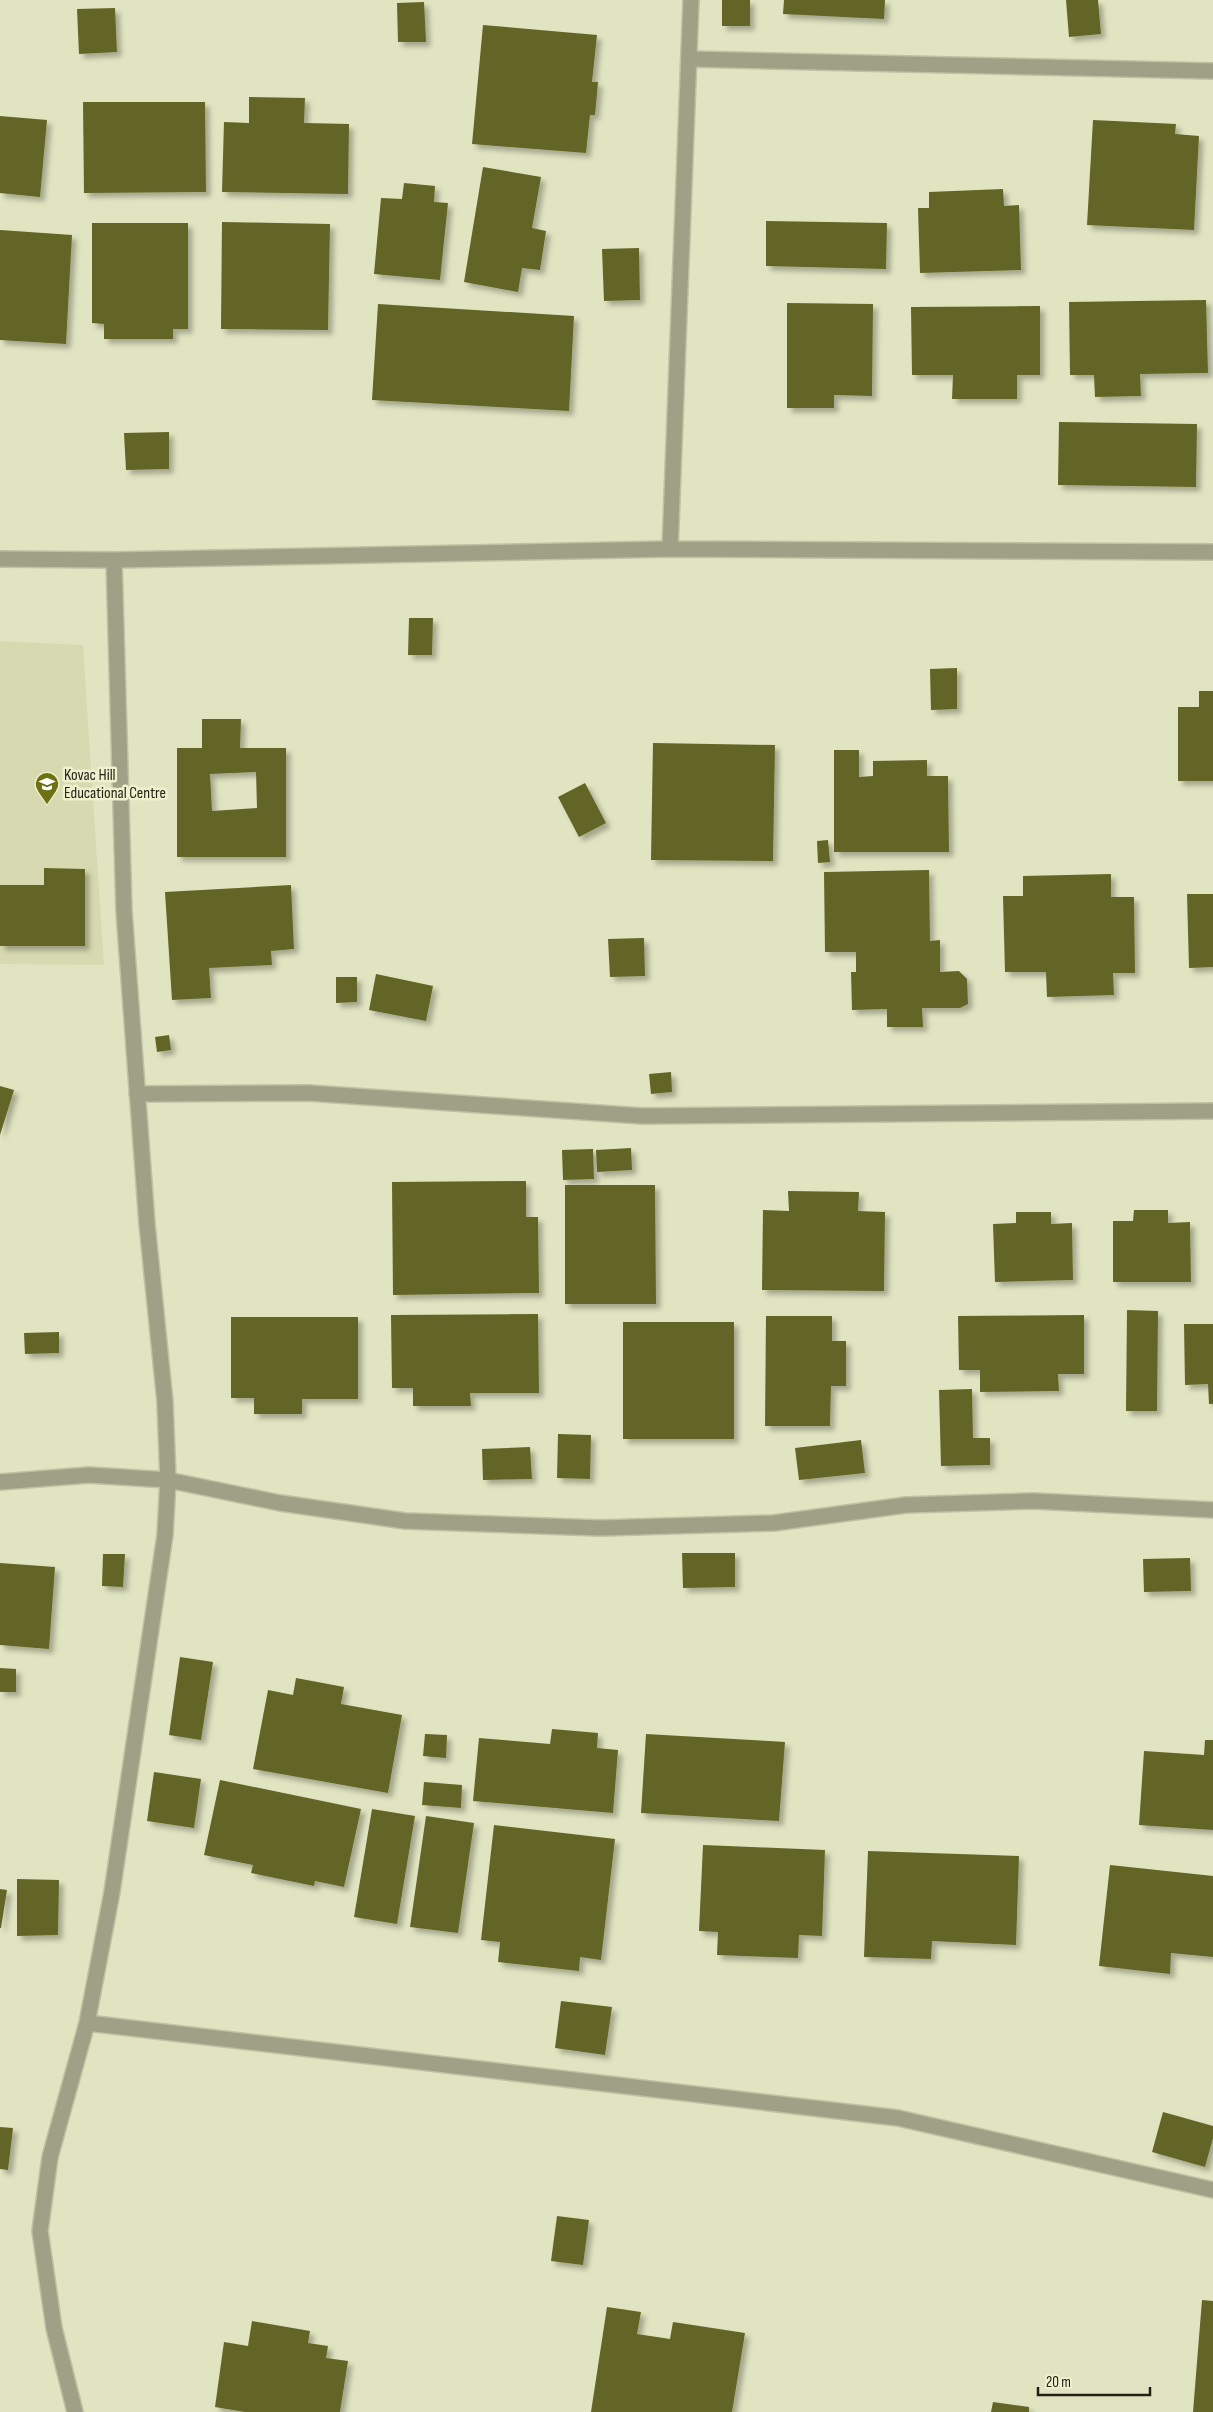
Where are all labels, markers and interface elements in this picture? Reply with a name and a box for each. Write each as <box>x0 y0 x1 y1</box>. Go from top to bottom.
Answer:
place label: Kovac Hill Educational Centre <box>64 766 166 803</box>
school or university icon: Kovac Hill Educational Centre <box>34 771 60 805</box>
scale bar <box>1038 2364 1150 2396</box>
text: 20 m <box>1046 2373 1071 2392</box>

